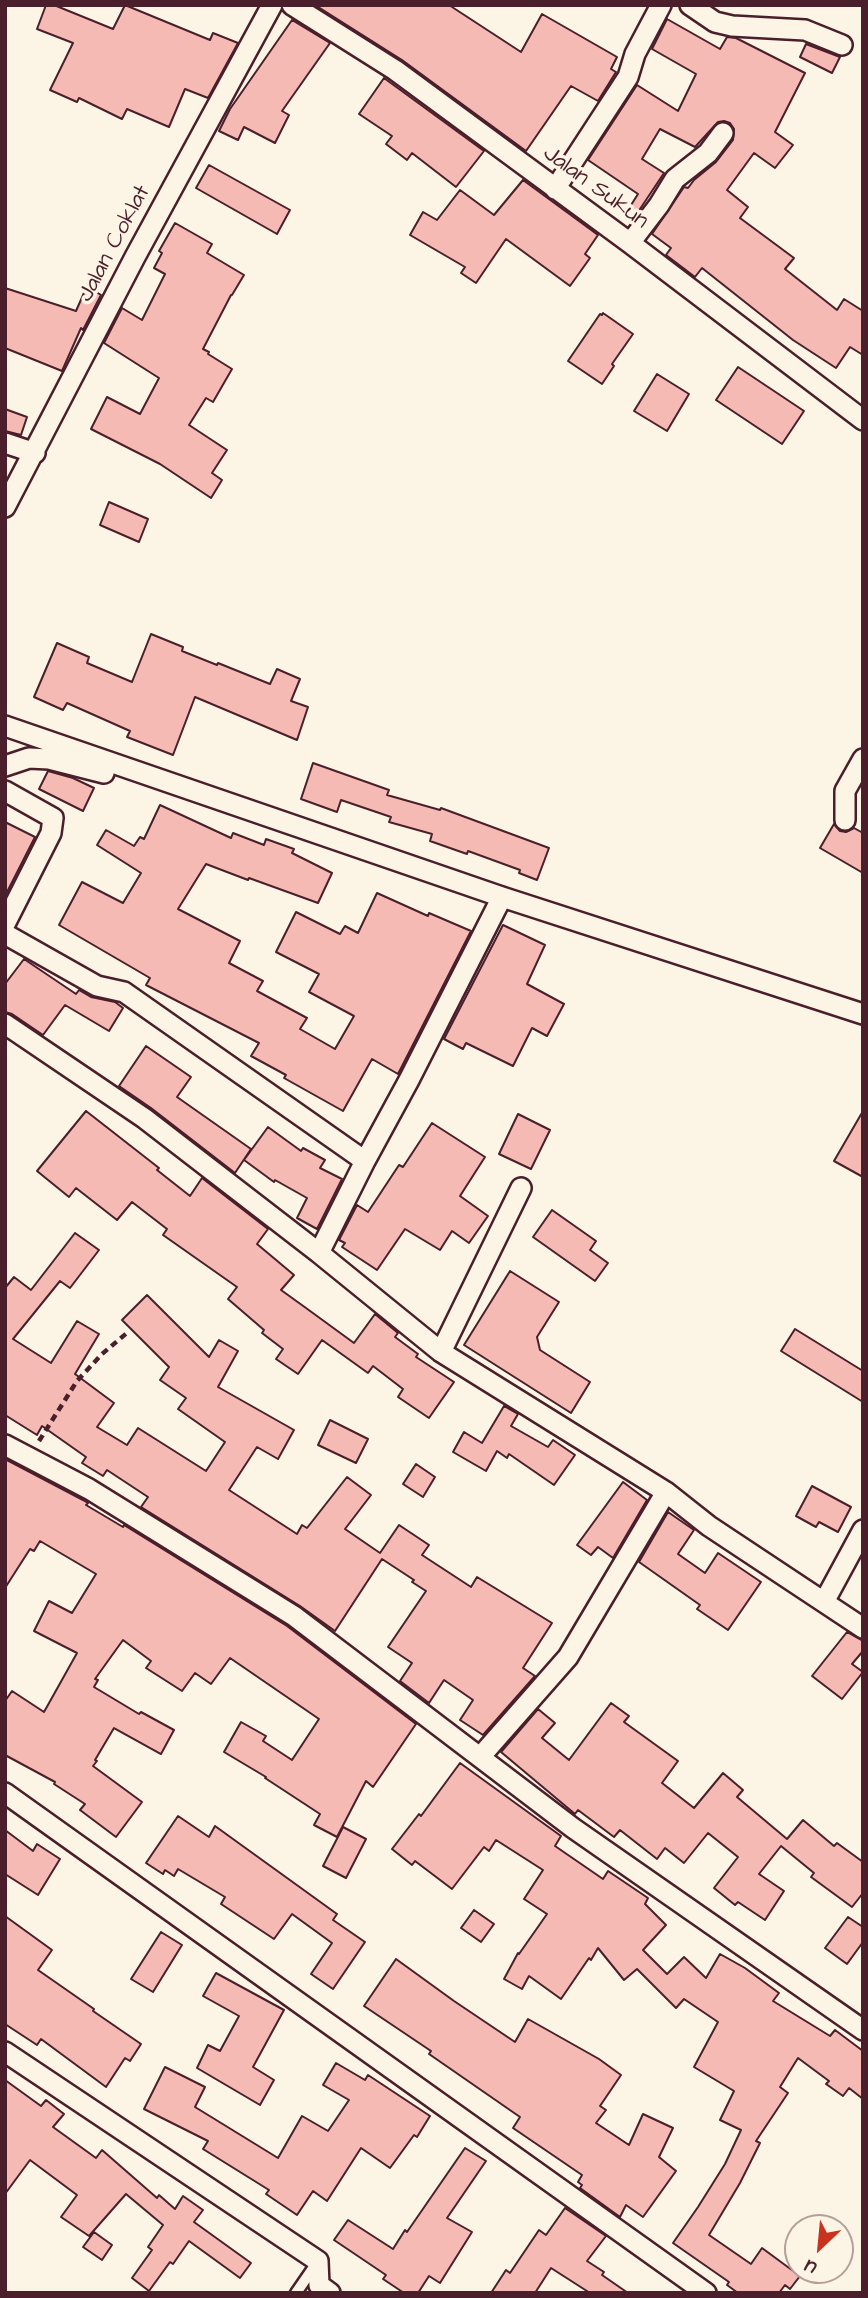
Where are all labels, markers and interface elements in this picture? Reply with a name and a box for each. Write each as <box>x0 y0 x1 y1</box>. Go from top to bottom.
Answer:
street label: Jalan Sukun <box>537 140 653 236</box>
street label: Jalan Coklat <box>73 181 157 307</box>
north arrow <box>784 2214 854 2284</box>
text: U <box>800 2252 821 2281</box>

